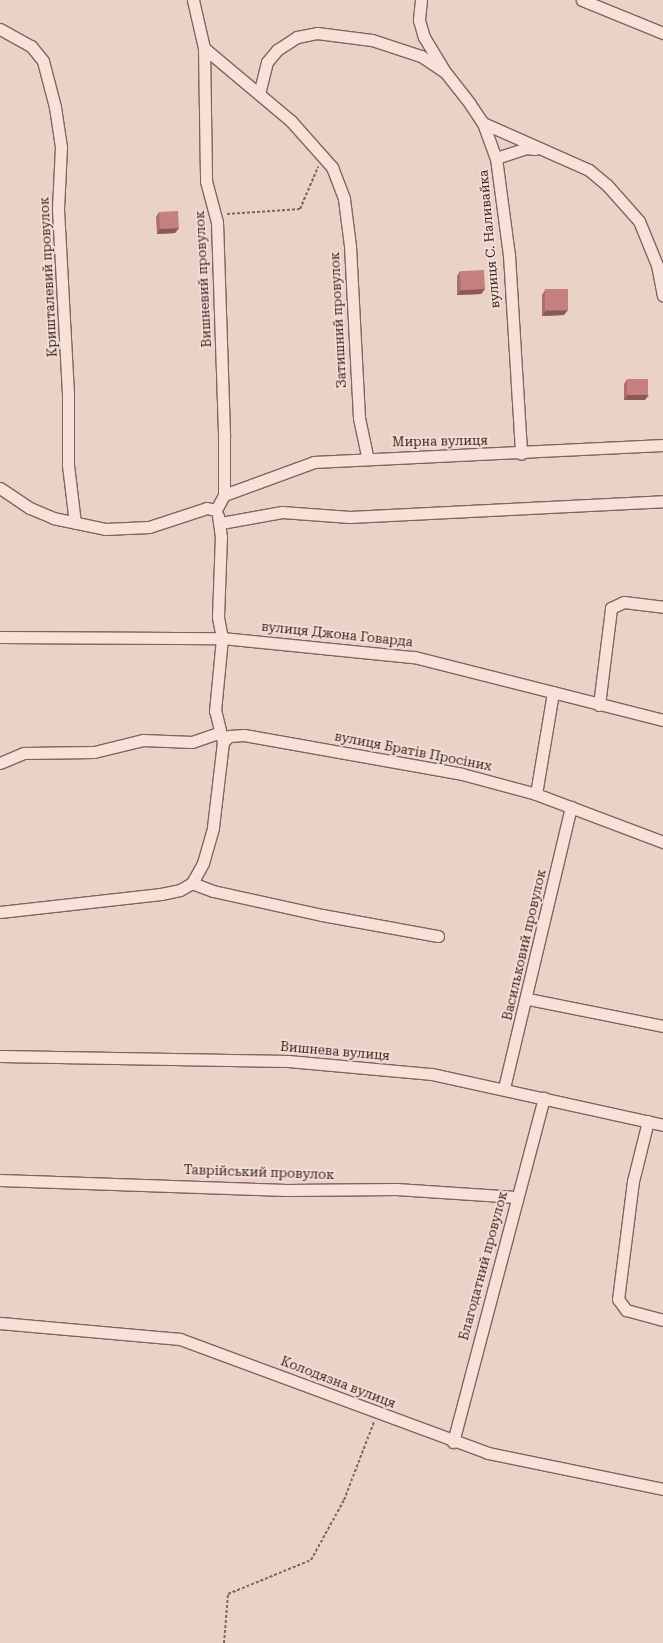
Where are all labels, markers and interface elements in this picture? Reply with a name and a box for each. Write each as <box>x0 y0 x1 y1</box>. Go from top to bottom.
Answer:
street label: вулиця С. Наливайка <box>476 169 504 309</box>
street label: Кришталевий провулок <box>37 196 61 358</box>
street label: Вишневий провулок <box>193 210 215 348</box>
street label: Затишний провулок <box>328 251 350 389</box>
street label: Мирна вулиця <box>392 433 488 451</box>
street label: вулиця Джона Говарда <box>260 619 414 651</box>
street label: вулиця Братів Просіних <box>333 729 493 775</box>
street label: Васильковий провулок <box>500 868 550 1022</box>
street label: Вишнева вулиця <box>280 1039 390 1065</box>
street label: Таврійський провулок <box>183 1163 335 1183</box>
street label: Благодатний провулок <box>457 1190 511 1342</box>
street label: Колодязна вулиця <box>278 1354 398 1412</box>

